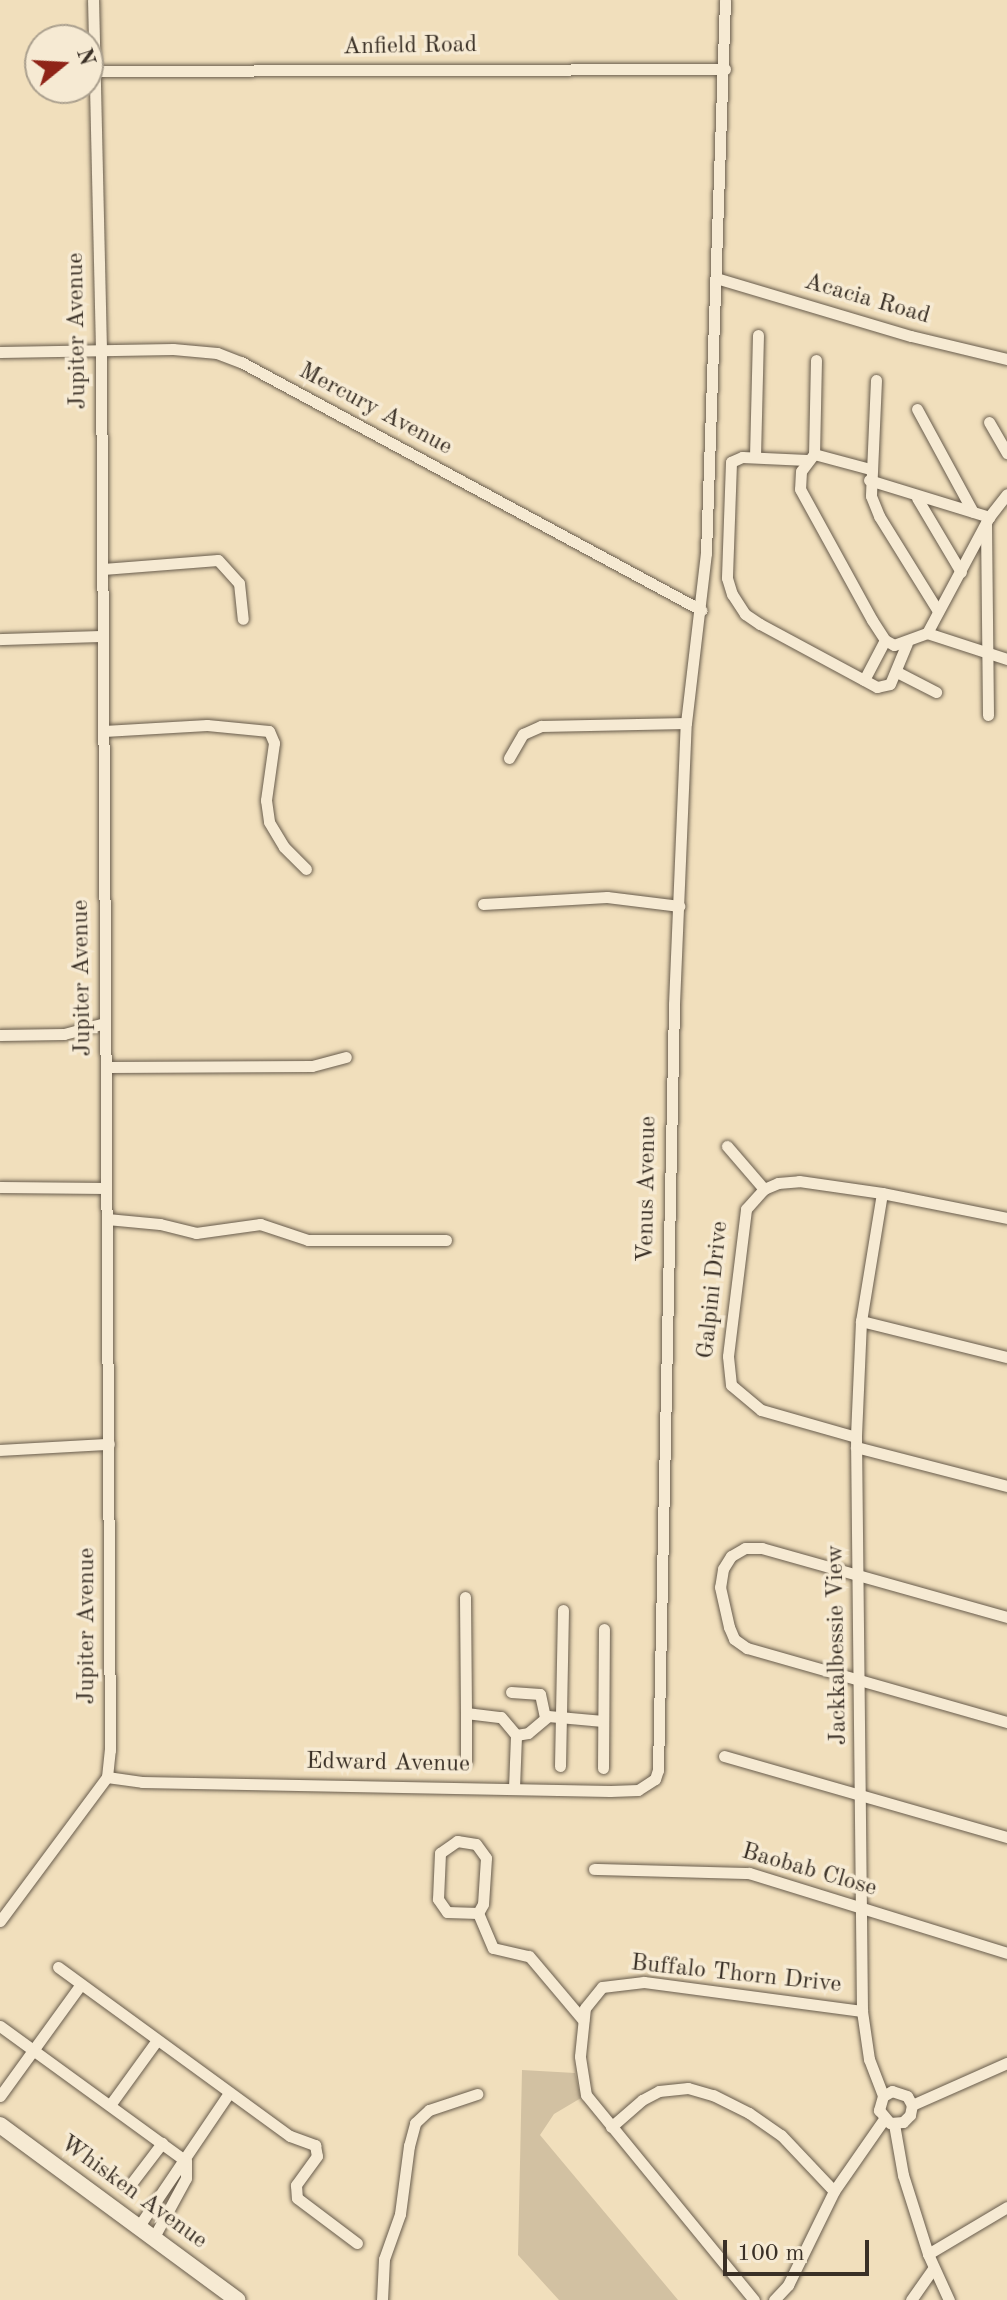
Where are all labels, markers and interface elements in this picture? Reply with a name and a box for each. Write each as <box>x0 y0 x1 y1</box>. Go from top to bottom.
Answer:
north arrow <box>24 24 104 104</box>
street label: Anfield Road <box>343 31 477 63</box>
text: N <box>72 46 98 69</box>
street label: Jupiter Avenue <box>62 252 94 410</box>
street label: Acacia Road <box>801 268 933 332</box>
street label: Mercury Avenue <box>293 357 457 463</box>
street label: Jupiter Avenue <box>67 899 99 1057</box>
street label: Venus Avenue <box>632 1116 664 1262</box>
street label: Galpini Drive <box>692 1220 736 1360</box>
street label: Jackkalbessie View <box>822 1544 854 1746</box>
street label: Jupiter Avenue <box>74 1548 102 1704</box>
street label: Edward Avenue <box>306 1748 470 1780</box>
street label: Baobab Close <box>738 1838 880 1904</box>
street label: Buffalo Thorn Drive <box>629 1950 843 2000</box>
street label: Whisken Avenue <box>54 2130 212 2256</box>
scale bar <box>727 2224 873 2274</box>
text: 100 m <box>737 2242 805 2266</box>

